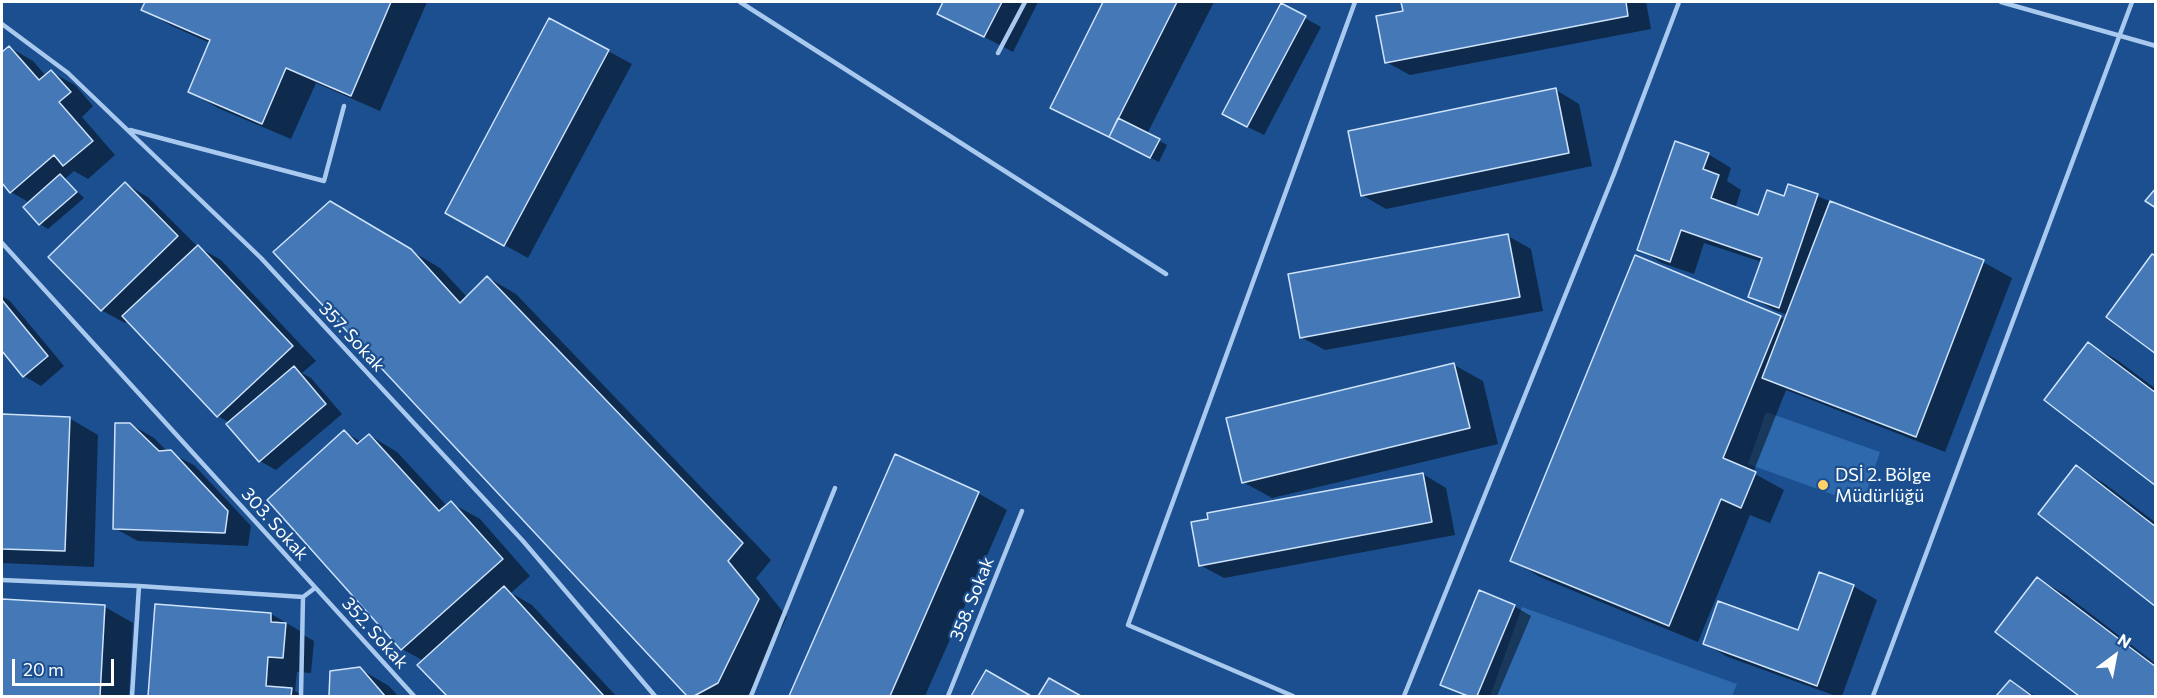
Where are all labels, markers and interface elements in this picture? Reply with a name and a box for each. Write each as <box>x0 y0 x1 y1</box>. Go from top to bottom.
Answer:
street label: 357. Sokak <box>314 298 390 376</box>
place label: DSİ 2. Bölge Müdürlüğü <box>1835 464 1931 506</box>
marker: DSİ 2. Bölge Müdürlüğü <box>1816 478 1830 492</box>
street label: 303. Sokak <box>237 483 313 565</box>
street label: 358. Sokak <box>945 554 999 644</box>
street label: 352. Sokak <box>337 593 413 673</box>
north arrow <box>2085 626 2145 686</box>
text: N <box>2115 629 2135 652</box>
scale bar <box>15 647 117 685</box>
text: 20 m <box>23 658 64 680</box>

